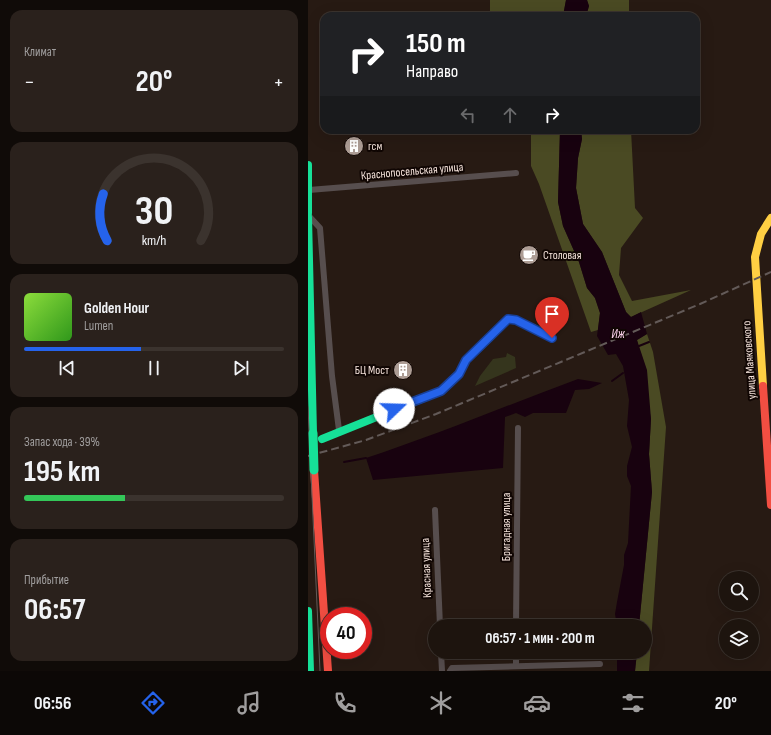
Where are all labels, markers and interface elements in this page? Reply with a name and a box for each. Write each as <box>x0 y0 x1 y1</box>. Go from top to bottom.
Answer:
text: 150 m <box>406 27 466 60</box>
icon: right <box>340 28 392 80</box>
text: Климат <box>24 44 56 60</box>
text: Направо <box>406 61 458 82</box>
text: 20° <box>136 64 172 100</box>
text: − <box>24 69 35 96</box>
text: + <box>273 69 284 96</box>
icon: left <box>457 104 479 126</box>
icon: ahead <box>499 104 521 126</box>
icon: right <box>541 104 563 126</box>
building icon: гсм <box>343 135 365 157</box>
place label: гсм <box>368 139 382 154</box>
street label: Краснопосельская улица <box>360 160 464 183</box>
text: 30 <box>135 187 173 236</box>
text: km/h <box>142 232 166 249</box>
cafe icon: Столовая <box>518 244 540 266</box>
place label: Столовая <box>543 248 582 263</box>
pin <box>535 297 569 338</box>
text: Golden Hour <box>84 299 149 318</box>
icon: arrive <box>541 303 563 325</box>
text: Lumen <box>84 318 113 334</box>
street label: улица Маяковского <box>739 320 760 400</box>
water label: Иж <box>611 326 626 342</box>
icon: previous <box>56 357 78 379</box>
icon: pause <box>143 357 165 379</box>
icon: next <box>230 357 252 379</box>
building icon: БЦ Мост <box>392 359 414 381</box>
place label: БЦ Мост <box>355 363 389 378</box>
position arrow <box>373 388 415 430</box>
text: Запас хода · 39% <box>24 434 100 450</box>
text: 195 km <box>24 454 100 490</box>
street label: Бригадная улица <box>499 492 514 561</box>
street label: Красная улица <box>418 537 435 598</box>
map controls <box>719 571 759 659</box>
button: search <box>719 571 759 611</box>
text: Прибытие <box>24 572 69 588</box>
text: 06:57 <box>24 592 85 628</box>
speed limit sign: 40 <box>320 607 372 659</box>
button: layers <box>719 619 759 659</box>
text: 06:57 · 1 мин · 200 m <box>485 629 595 648</box>
icon: directions <box>139 689 167 717</box>
icon: music <box>235 689 263 717</box>
icon: phone <box>331 689 359 717</box>
icon: climate <box>427 689 455 717</box>
icon: car <box>523 689 551 717</box>
icon: filters <box>619 689 647 717</box>
text: 06:56 <box>34 693 71 714</box>
text: 20° <box>715 693 737 714</box>

